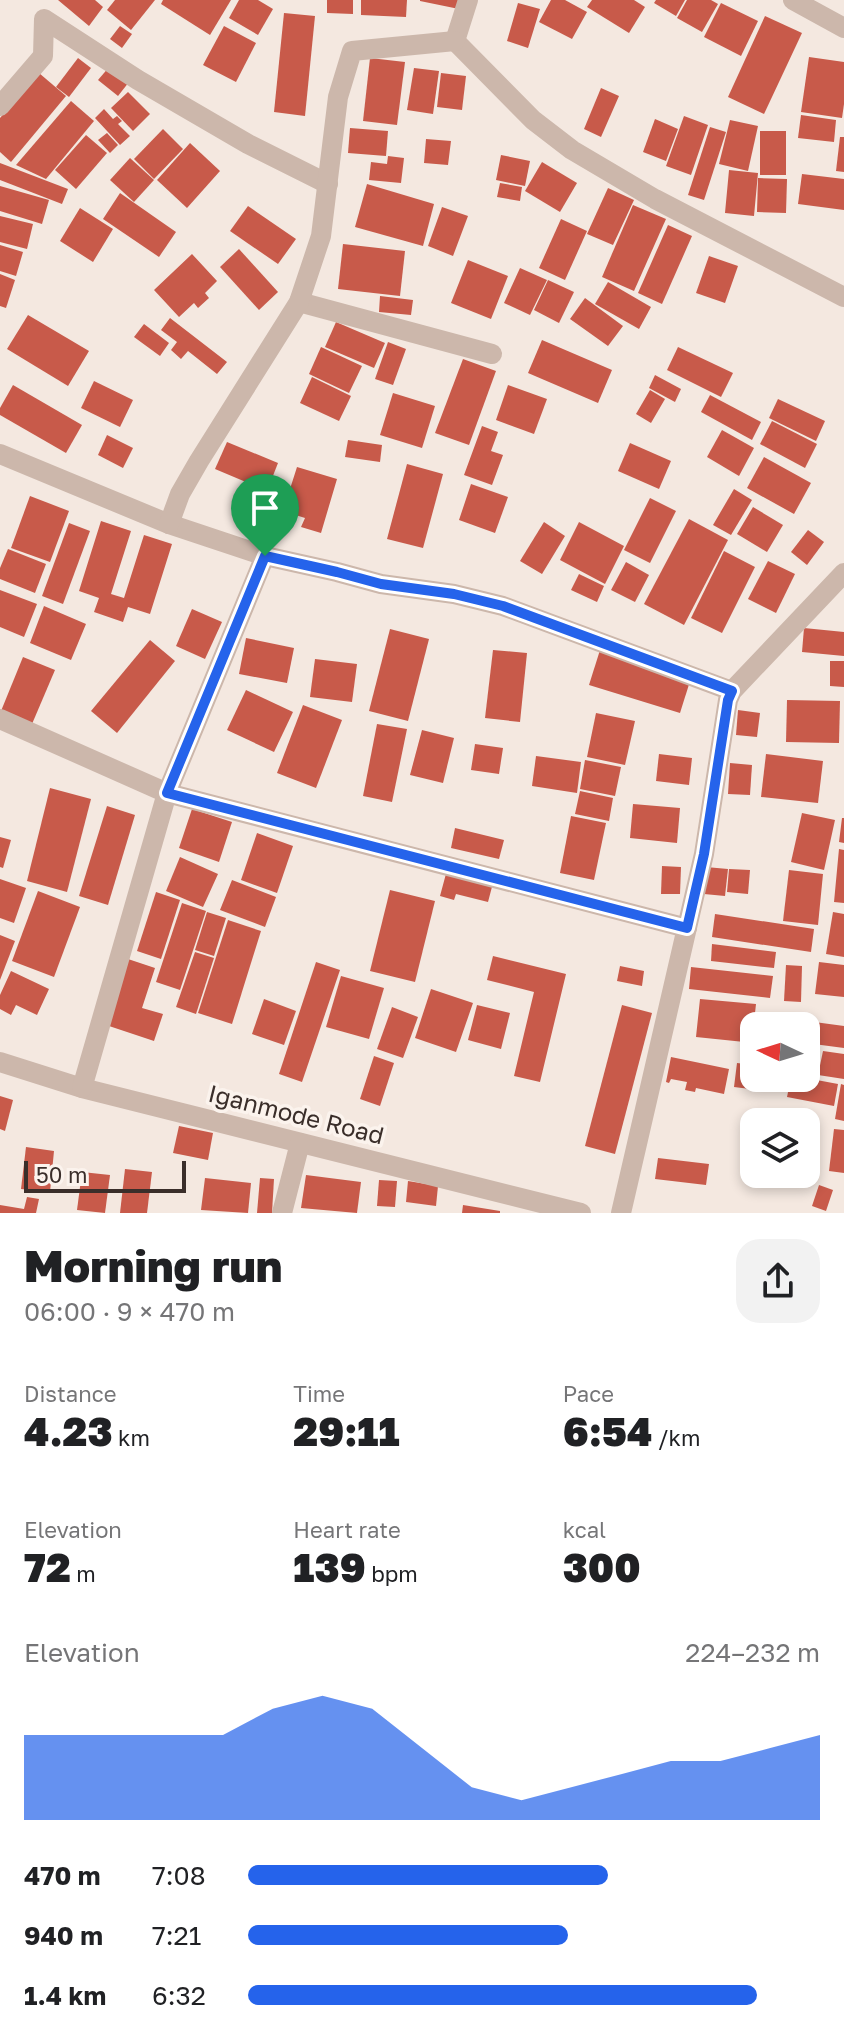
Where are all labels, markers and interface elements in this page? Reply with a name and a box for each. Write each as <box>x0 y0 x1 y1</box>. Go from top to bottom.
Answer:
pin <box>231 474 299 556</box>
icon: arrive <box>243 486 287 530</box>
north arrow <box>740 1012 820 1092</box>
map controls <box>740 1012 820 1188</box>
street label: Iganmode Road <box>206 1078 387 1149</box>
button: layers <box>740 1108 820 1188</box>
scale bar <box>24 1157 186 1193</box>
text: 50 m <box>36 1161 87 1188</box>
text: Morning run <box>24 1239 282 1292</box>
button: share <box>736 1239 820 1323</box>
text: 06:00 · 9 × 470 m <box>24 1296 235 1327</box>
text: Distance <box>24 1380 116 1407</box>
text: Time <box>293 1380 345 1407</box>
text: Pace <box>563 1380 614 1407</box>
text: 4.23 <box>24 1407 113 1455</box>
text: 29:11 <box>293 1407 400 1455</box>
text: 6:54 <box>563 1407 652 1455</box>
text: km <box>113 1424 150 1451</box>
text: /km <box>652 1424 700 1451</box>
text: Elevation <box>24 1516 122 1543</box>
text: Heart rate <box>293 1516 401 1543</box>
text: kcal <box>563 1516 606 1543</box>
text: 72 <box>24 1543 71 1591</box>
text: 139 <box>293 1543 366 1591</box>
text: 300 <box>563 1543 641 1591</box>
text: m <box>71 1560 96 1587</box>
text: bpm <box>366 1560 418 1587</box>
text: Elevation <box>24 1637 140 1668</box>
text: 224–232 m <box>685 1637 820 1668</box>
text: 470 m <box>24 1860 101 1891</box>
text: 7:08 <box>152 1860 206 1891</box>
text: 940 m <box>24 1920 103 1951</box>
text: 7:21 <box>152 1920 201 1951</box>
text: 1.4 km <box>24 1980 106 2011</box>
text: 6:32 <box>152 1980 206 2011</box>

